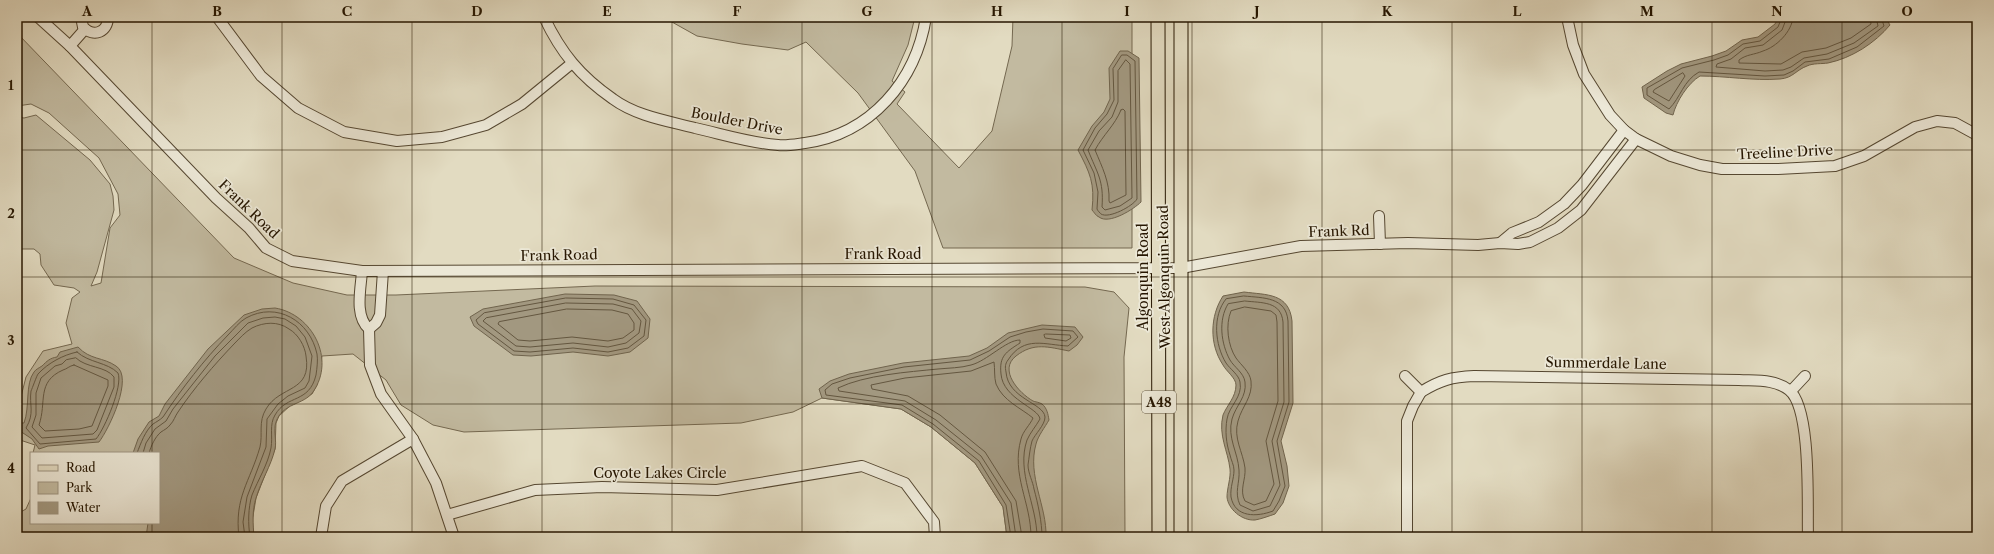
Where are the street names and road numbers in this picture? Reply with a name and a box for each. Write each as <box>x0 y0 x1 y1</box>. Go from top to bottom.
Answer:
street label: Boulder Drive <box>690 103 785 139</box>
street label: Treeline Drive <box>1737 140 1834 164</box>
street label: Frank Road <box>215 176 283 243</box>
street label: West Algonquin Road <box>1154 204 1174 350</box>
street label: Frank Rd <box>1308 221 1370 241</box>
street label: Algonquin Road <box>1134 223 1152 332</box>
street label: Frank Road <box>520 245 598 265</box>
street label: Frank Road <box>844 245 922 263</box>
street label: Summerdale Lane <box>1545 353 1667 373</box>
road number: A48 <box>1142 391 1176 413</box>
street label: Coyote Lakes Circle <box>593 464 727 482</box>

